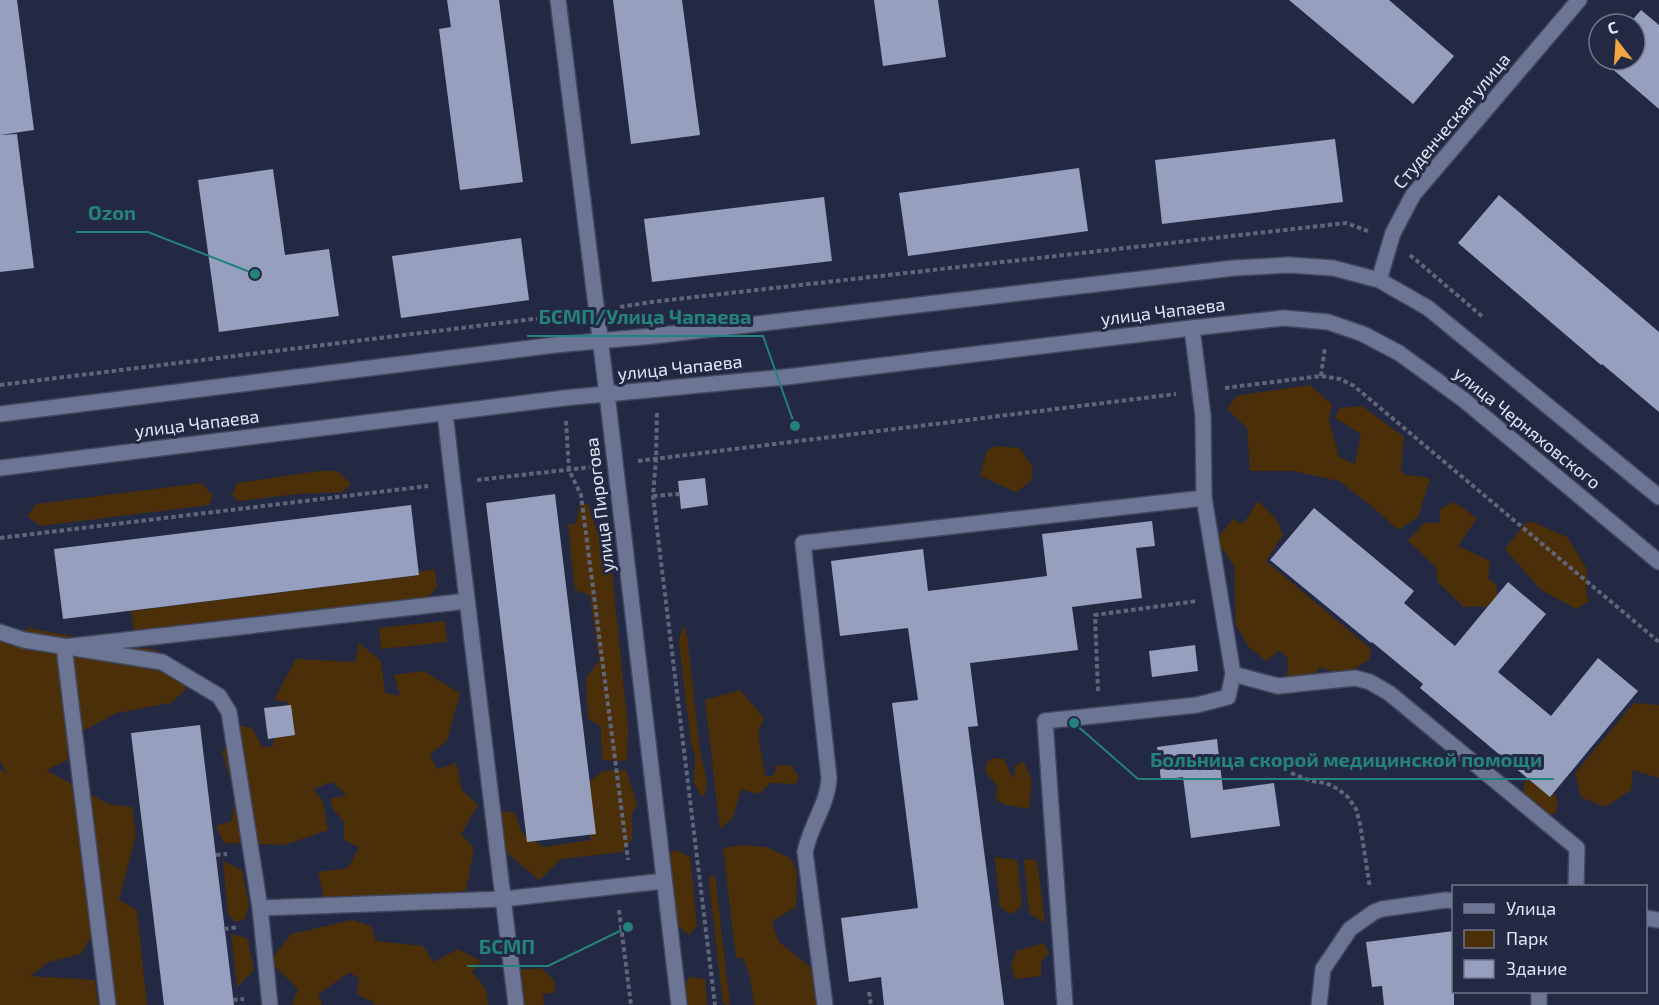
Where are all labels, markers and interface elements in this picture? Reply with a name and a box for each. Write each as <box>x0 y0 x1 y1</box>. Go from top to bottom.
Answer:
north arrow <box>1587 12 1647 72</box>
text: С <box>1605 17 1620 38</box>
street label: Студенческая улица <box>1388 48 1514 193</box>
callout: Ozon <box>76 194 148 232</box>
text: Ozon <box>88 200 136 224</box>
street label: улица Чапаева <box>1099 292 1226 330</box>
callout: БСМП/Улица Чапаева <box>527 298 763 336</box>
text: БСМП/Улица Чапаева <box>539 304 751 328</box>
street label: улица Чапаева <box>616 350 743 384</box>
street label: улица Черняховского <box>1450 361 1606 493</box>
street label: улица Чапаева <box>133 404 260 442</box>
street label: улица Пирогова <box>580 436 618 574</box>
callout: Больница скорой медицинской помощи <box>1138 741 1554 779</box>
text: Больница скорой медицинской помощи <box>1150 747 1542 771</box>
legend <box>1452 885 1647 993</box>
text: Улица <box>1506 897 1556 919</box>
text: Парк <box>1506 927 1548 949</box>
callout: БСМП <box>467 928 548 966</box>
text: БСМП <box>479 934 535 958</box>
text: Здание <box>1506 957 1567 979</box>

